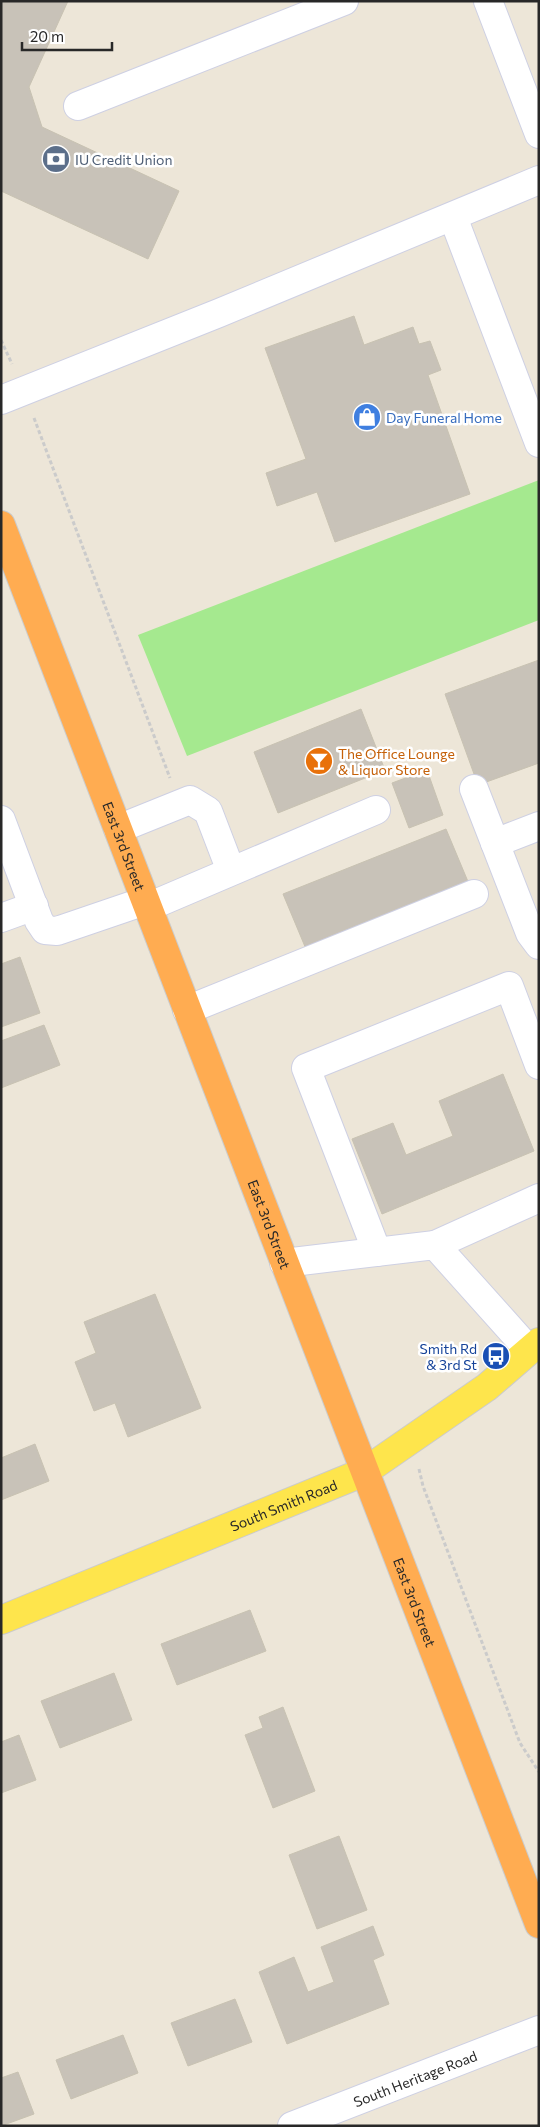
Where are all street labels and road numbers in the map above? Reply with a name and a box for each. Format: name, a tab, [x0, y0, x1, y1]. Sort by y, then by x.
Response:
street label: East 3rd Street	[100, 799, 149, 893]
street label: East 3rd Street	[245, 1177, 295, 1271]
street label: South Smith Road	[227, 1475, 339, 1534]
street label: East 3rd Street	[390, 1555, 440, 1649]
street label: South Heritage Road	[351, 2046, 479, 2110]

